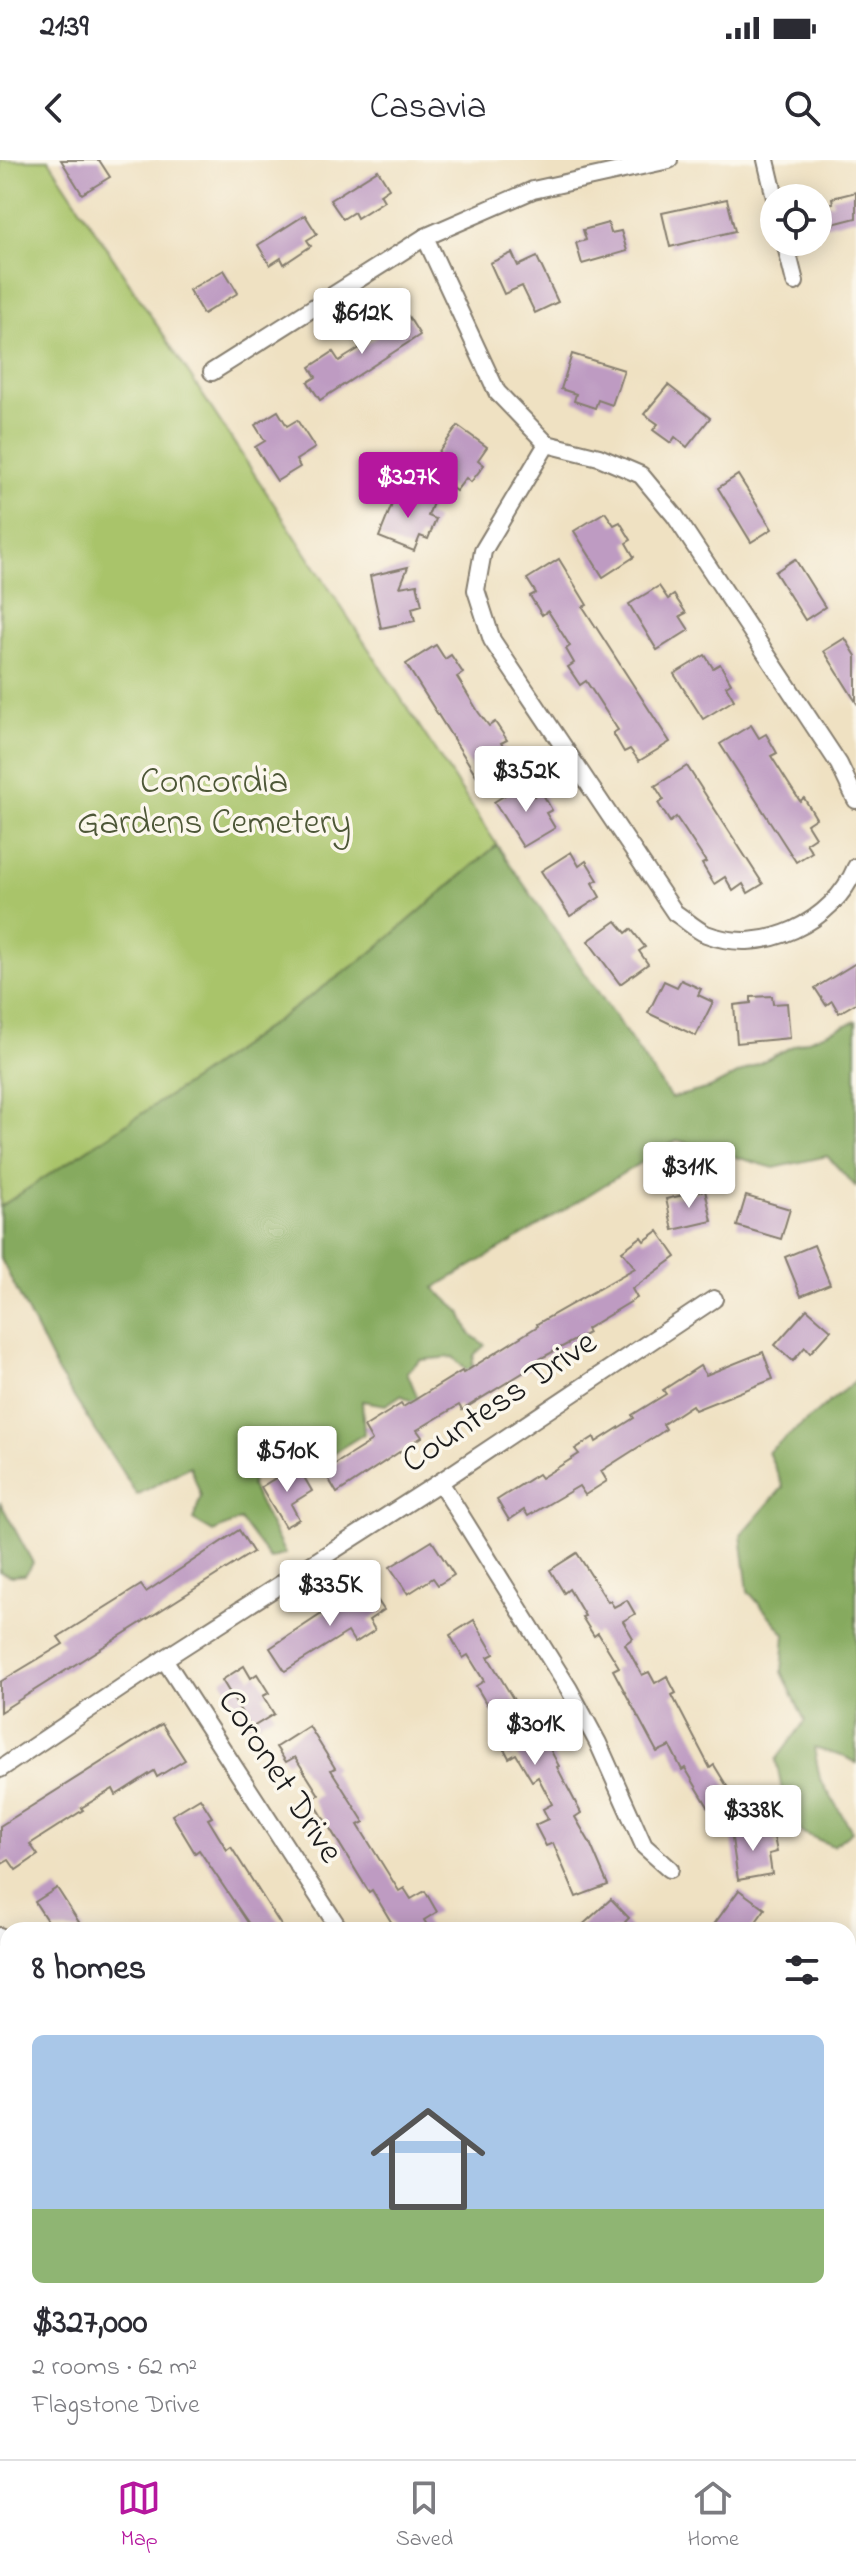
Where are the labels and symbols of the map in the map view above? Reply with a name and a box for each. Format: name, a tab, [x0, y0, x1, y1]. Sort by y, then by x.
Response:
pin: $612K	[306, 288, 418, 356]
pin: $327K	[352, 452, 464, 520]
pin: $352K	[470, 746, 582, 814]
park label: Concordia Gardens Cemetery	[77, 757, 351, 851]
pin: $311K	[633, 1142, 745, 1210]
street label: Countess Drive	[392, 1317, 609, 1488]
pin: $510K	[231, 1426, 343, 1494]
pin: $335K	[274, 1560, 386, 1628]
street label: Coronet Drive	[203, 1679, 356, 1875]
pin: $301K	[479, 1699, 591, 1767]
pin: $338K	[697, 1785, 809, 1853]

